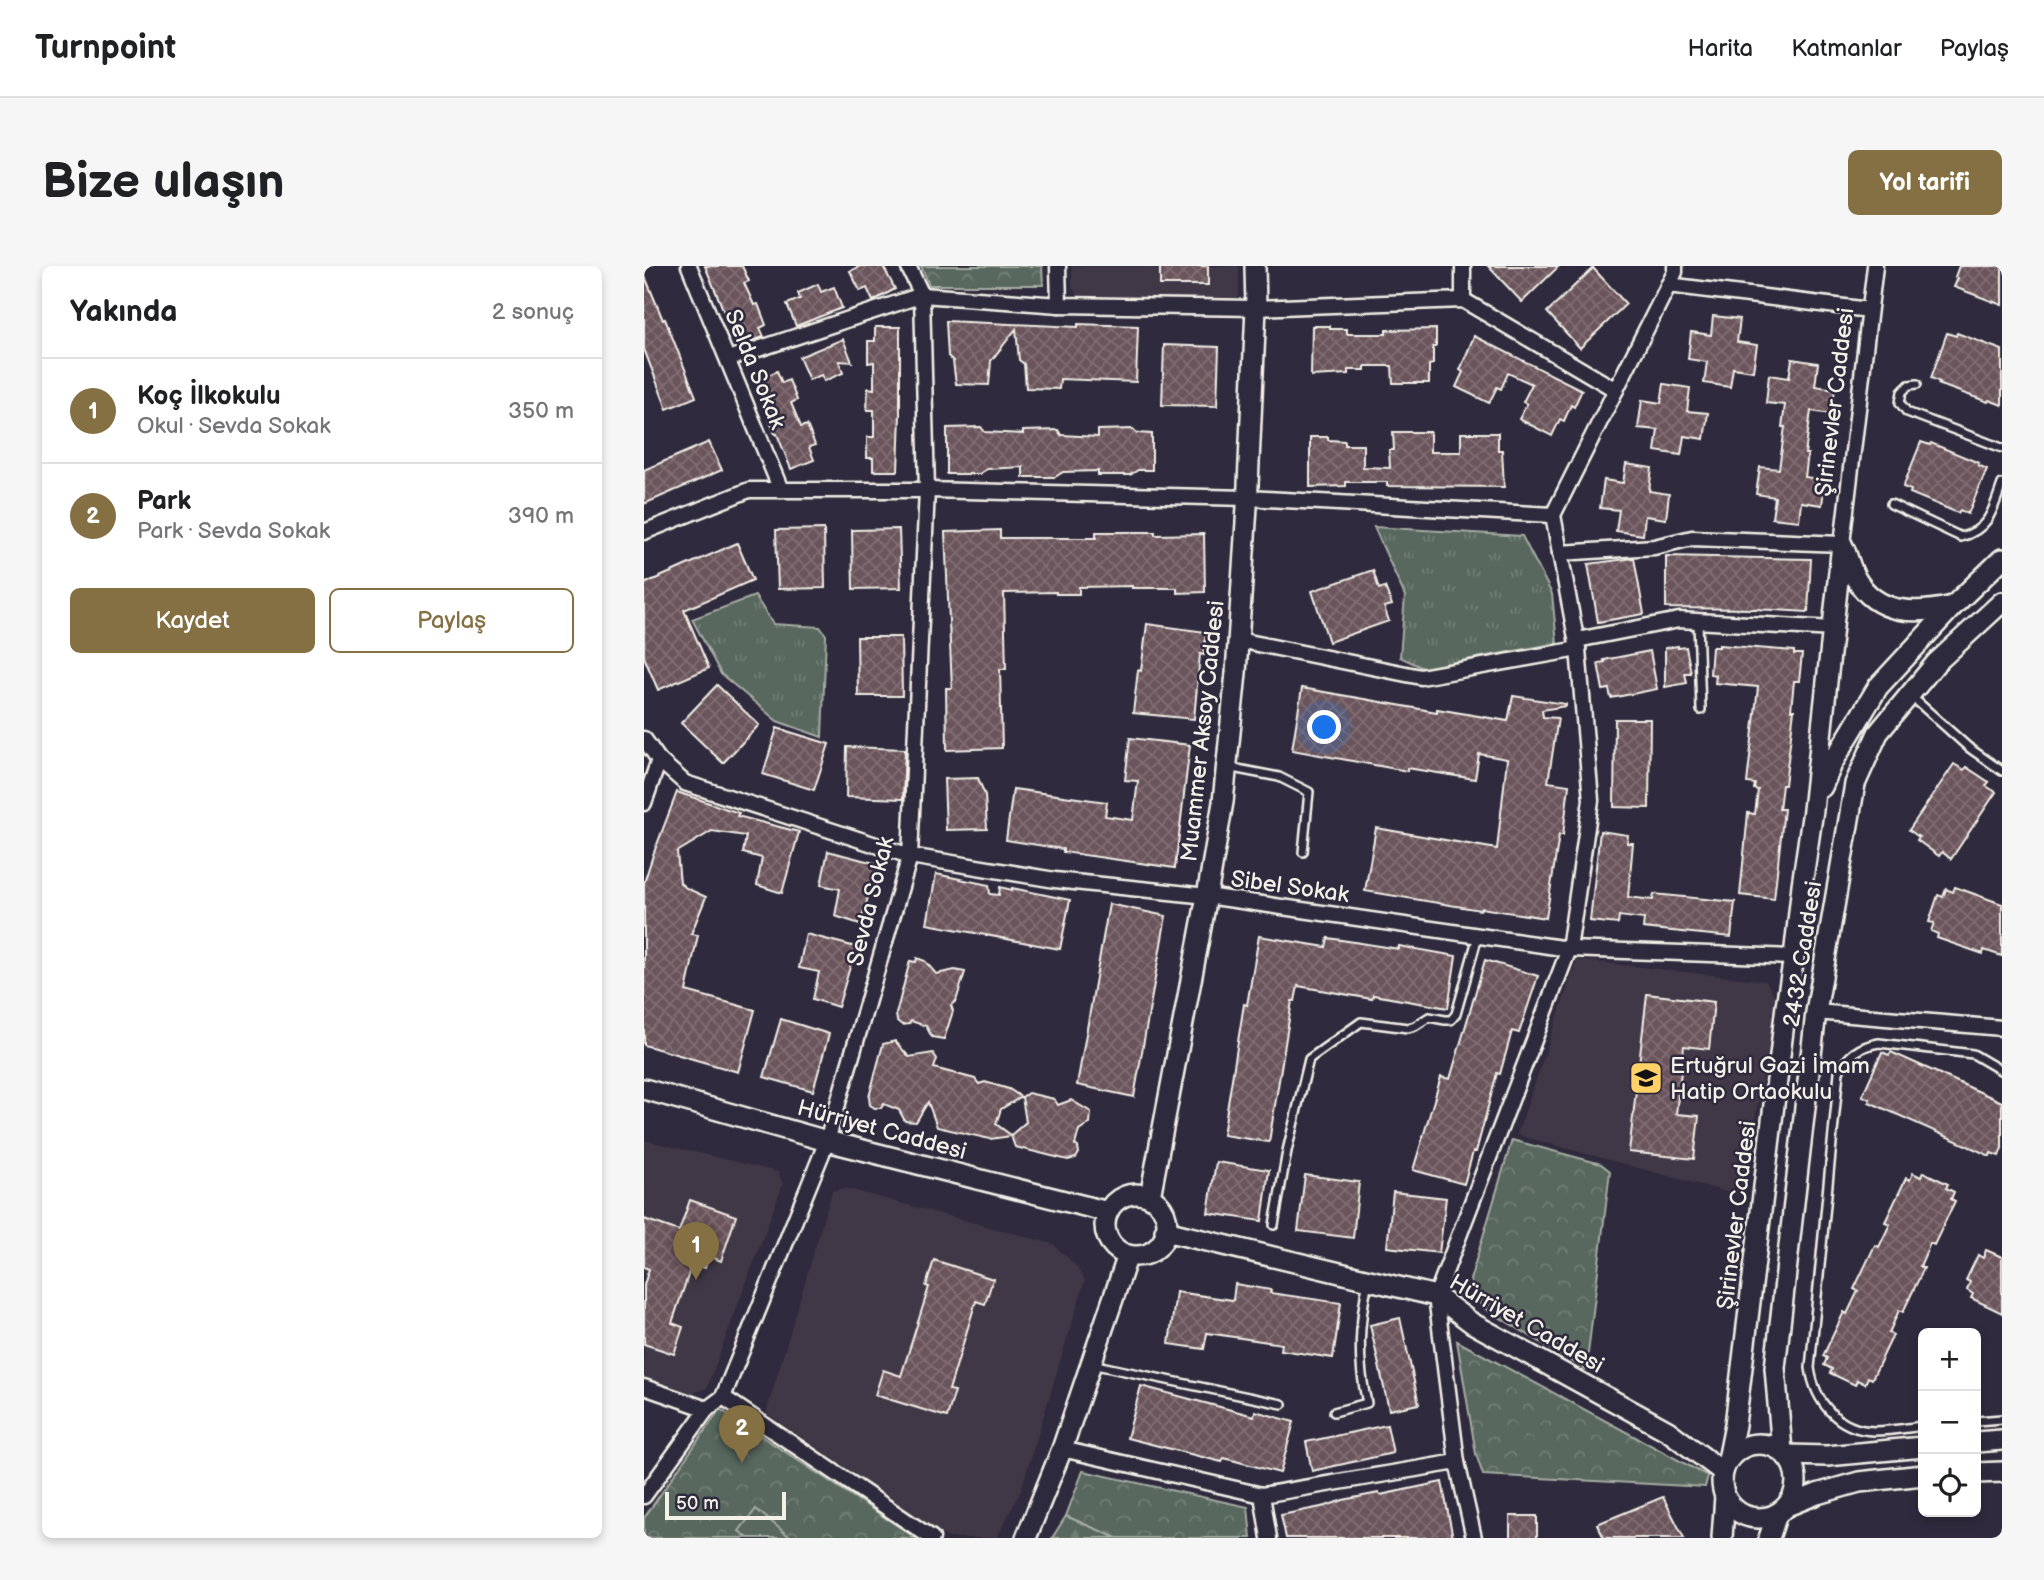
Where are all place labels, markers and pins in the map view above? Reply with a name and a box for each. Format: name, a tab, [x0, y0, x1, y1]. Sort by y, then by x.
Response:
place label: Ertuğrul Gazi İmam Hatip Ortaokulu	[1670, 1052, 1870, 1106]
school or university icon: Ertuğrul Gazi İmam Hatip Ortaokulu	[1627, 1059, 1665, 1097]
pin: 1	[673, 1222, 719, 1280]
pin: 2	[719, 1405, 765, 1463]

